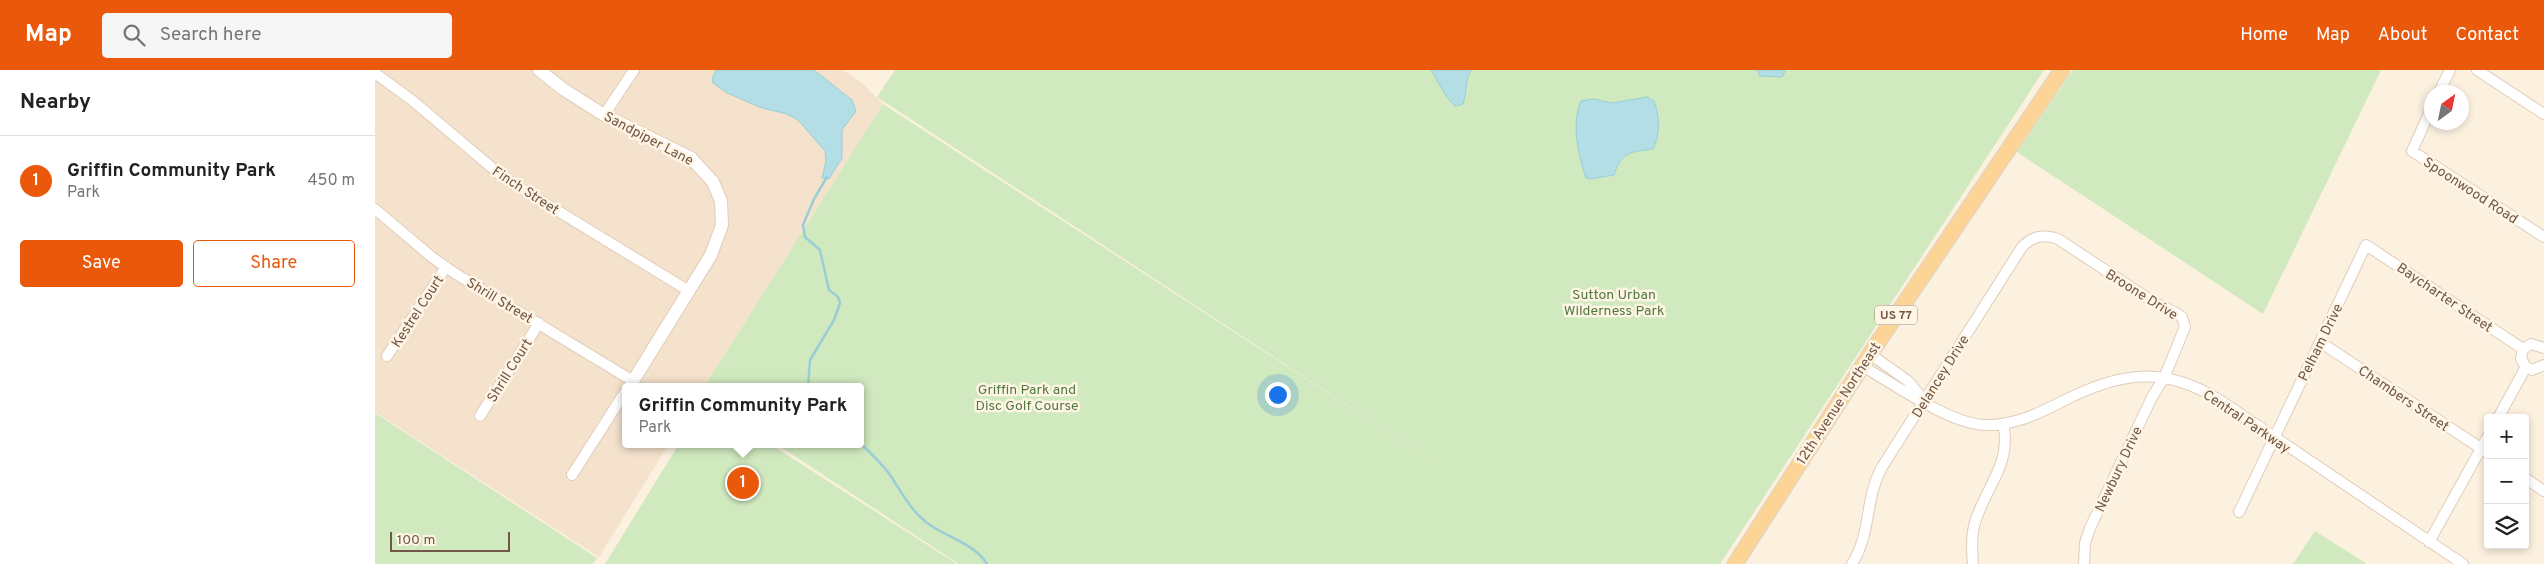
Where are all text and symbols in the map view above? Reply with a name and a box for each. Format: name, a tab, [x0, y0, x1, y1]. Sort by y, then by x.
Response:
search box	[102, 13, 452, 58]
text: Map	[25, 20, 72, 50]
icon: search	[120, 21, 148, 49]
text: Search here	[160, 23, 261, 47]
text: Home	[2240, 24, 2288, 47]
text: Map	[2316, 24, 2350, 47]
text: About	[2378, 24, 2427, 47]
text: Contact	[2455, 24, 2519, 47]
north arrow	[2424, 85, 2469, 130]
text: Nearby	[20, 89, 91, 116]
street label: Sandpiper Lane	[601, 109, 696, 170]
street label: Spoonwood Road	[2420, 154, 2521, 228]
text: Griffin Community Park	[67, 159, 276, 183]
street label: Finch Street	[489, 163, 562, 219]
text: 1	[33, 171, 39, 191]
text: 450 m	[308, 171, 355, 191]
text: Park	[67, 183, 100, 203]
button: Save	[20, 240, 183, 287]
button: Share	[193, 240, 355, 287]
street label: Baycharter Street	[2393, 260, 2495, 337]
street label: Broone Drive	[2102, 266, 2181, 324]
street label: Kestrel Court	[389, 272, 448, 351]
street label: Shrill Street	[463, 275, 536, 328]
park label: Sutton Urban Wilderness Park	[1564, 287, 1664, 320]
street label: Pelham Drive	[2295, 301, 2347, 384]
road number: US 77	[1875, 306, 1917, 324]
street label: Delancey Drive	[1909, 332, 1974, 421]
street label: Shrill Court	[484, 336, 537, 406]
street label: 12th Avenue Northeast	[1793, 339, 1885, 468]
street label: Chambers Street	[2355, 363, 2452, 436]
park label: Griffin Park and Disc Golf Course	[975, 382, 1079, 415]
your location	[1265, 382, 1291, 408]
popup	[622, 383, 864, 448]
street label: Central Parkway	[2199, 387, 2293, 458]
text: Griffin Community Park	[639, 394, 847, 418]
map controls	[2484, 414, 2529, 549]
button: +	[2484, 414, 2529, 459]
text: Park	[639, 418, 672, 438]
street label: Newbury Drive	[2092, 424, 2147, 515]
button: −	[2484, 459, 2529, 504]
pin: 1	[727, 464, 759, 502]
button: layers	[2484, 504, 2529, 549]
scale bar	[390, 529, 510, 552]
text: 100 m	[397, 532, 435, 549]

